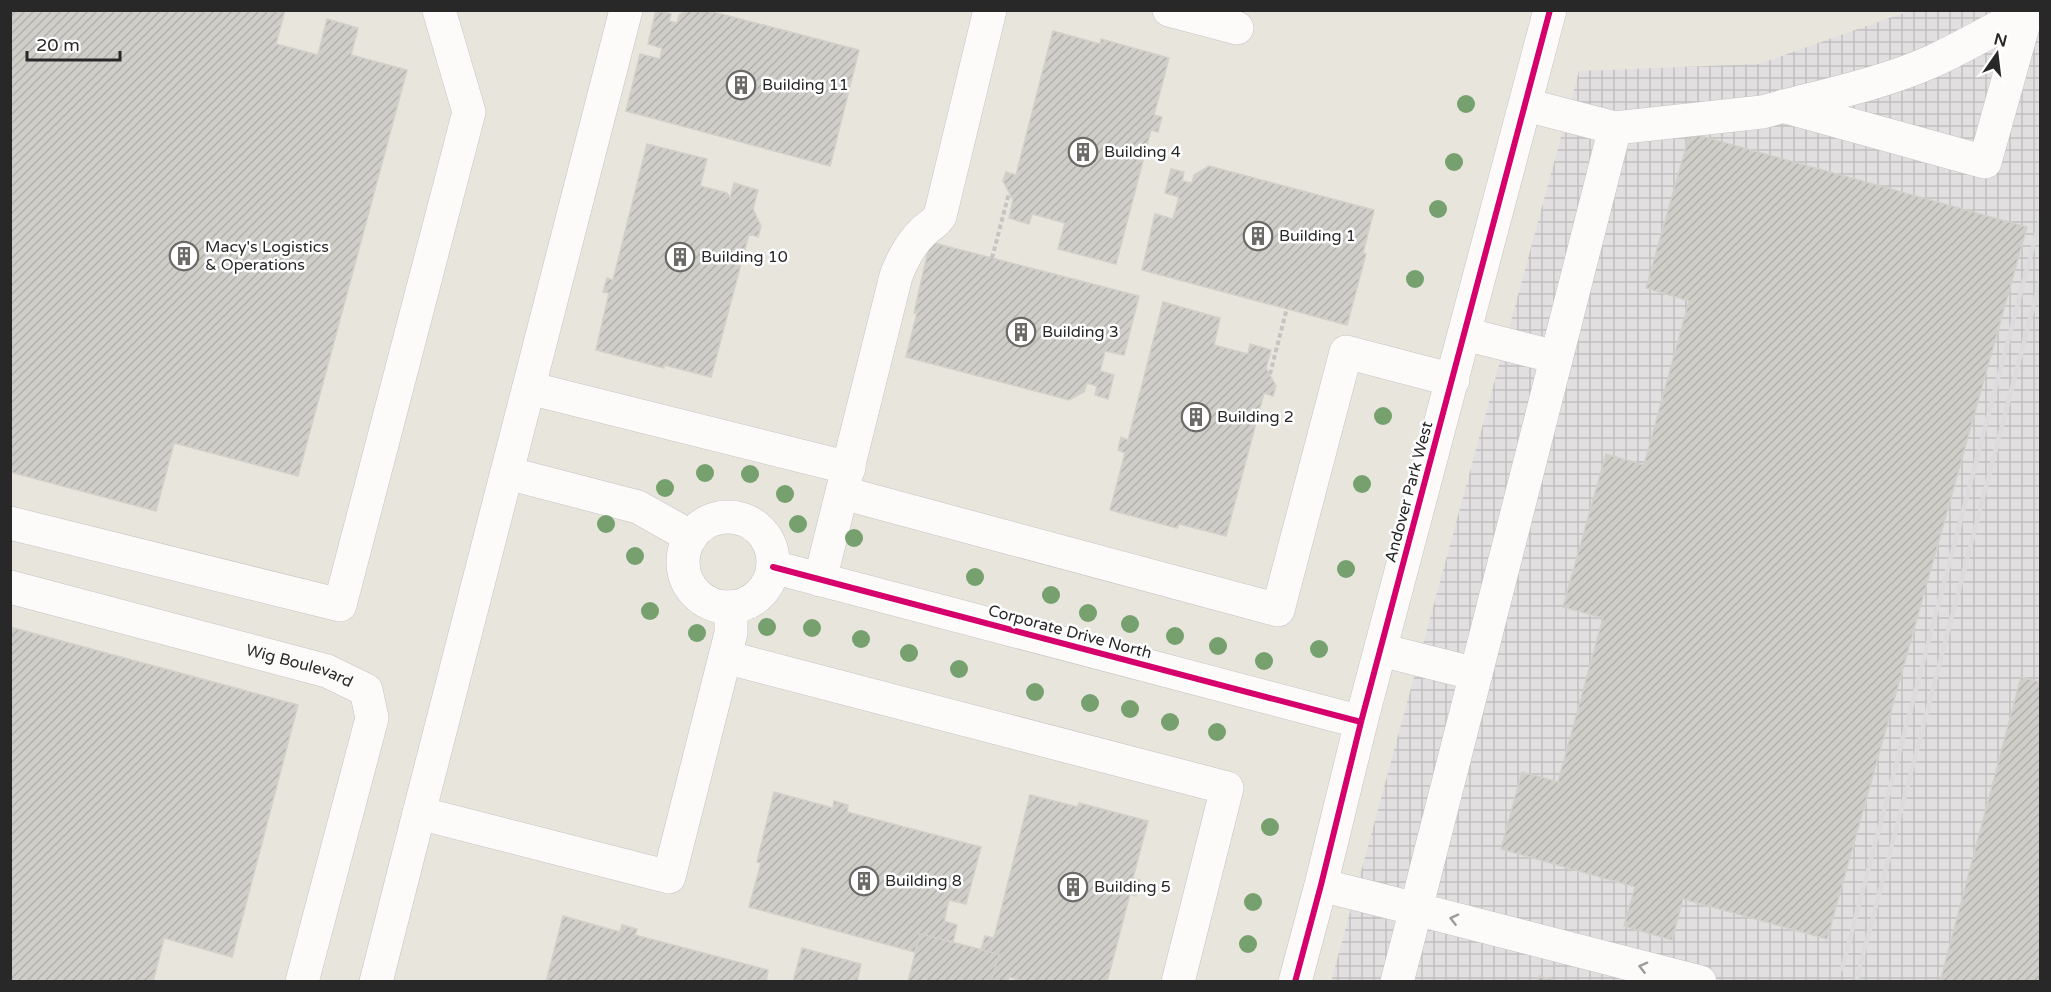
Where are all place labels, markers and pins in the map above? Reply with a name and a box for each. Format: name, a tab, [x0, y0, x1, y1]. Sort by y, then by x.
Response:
building icon: Building 11	[725, 69, 757, 101]
place label: Building 11	[762, 75, 849, 95]
building icon: Building 4	[1067, 136, 1099, 168]
place label: Building 4	[1104, 142, 1181, 162]
building icon: Building 1	[1242, 220, 1274, 252]
place label: Building 1	[1279, 226, 1356, 246]
place label: Macy's Logistics & Operations	[205, 237, 329, 275]
building icon: Macy's Logistics & Operations	[168, 240, 200, 272]
building icon: Building 10	[664, 241, 696, 273]
place label: Building 10	[701, 247, 788, 267]
building icon: Building 3	[1005, 316, 1037, 348]
place label: Building 3	[1042, 322, 1119, 342]
building icon: Building 2	[1180, 401, 1212, 433]
place label: Building 2	[1217, 407, 1294, 427]
building icon: Building 8	[848, 865, 880, 897]
place label: Building 8	[885, 871, 962, 891]
building icon: Building 5	[1057, 871, 1089, 903]
place label: Building 5	[1094, 877, 1171, 897]

